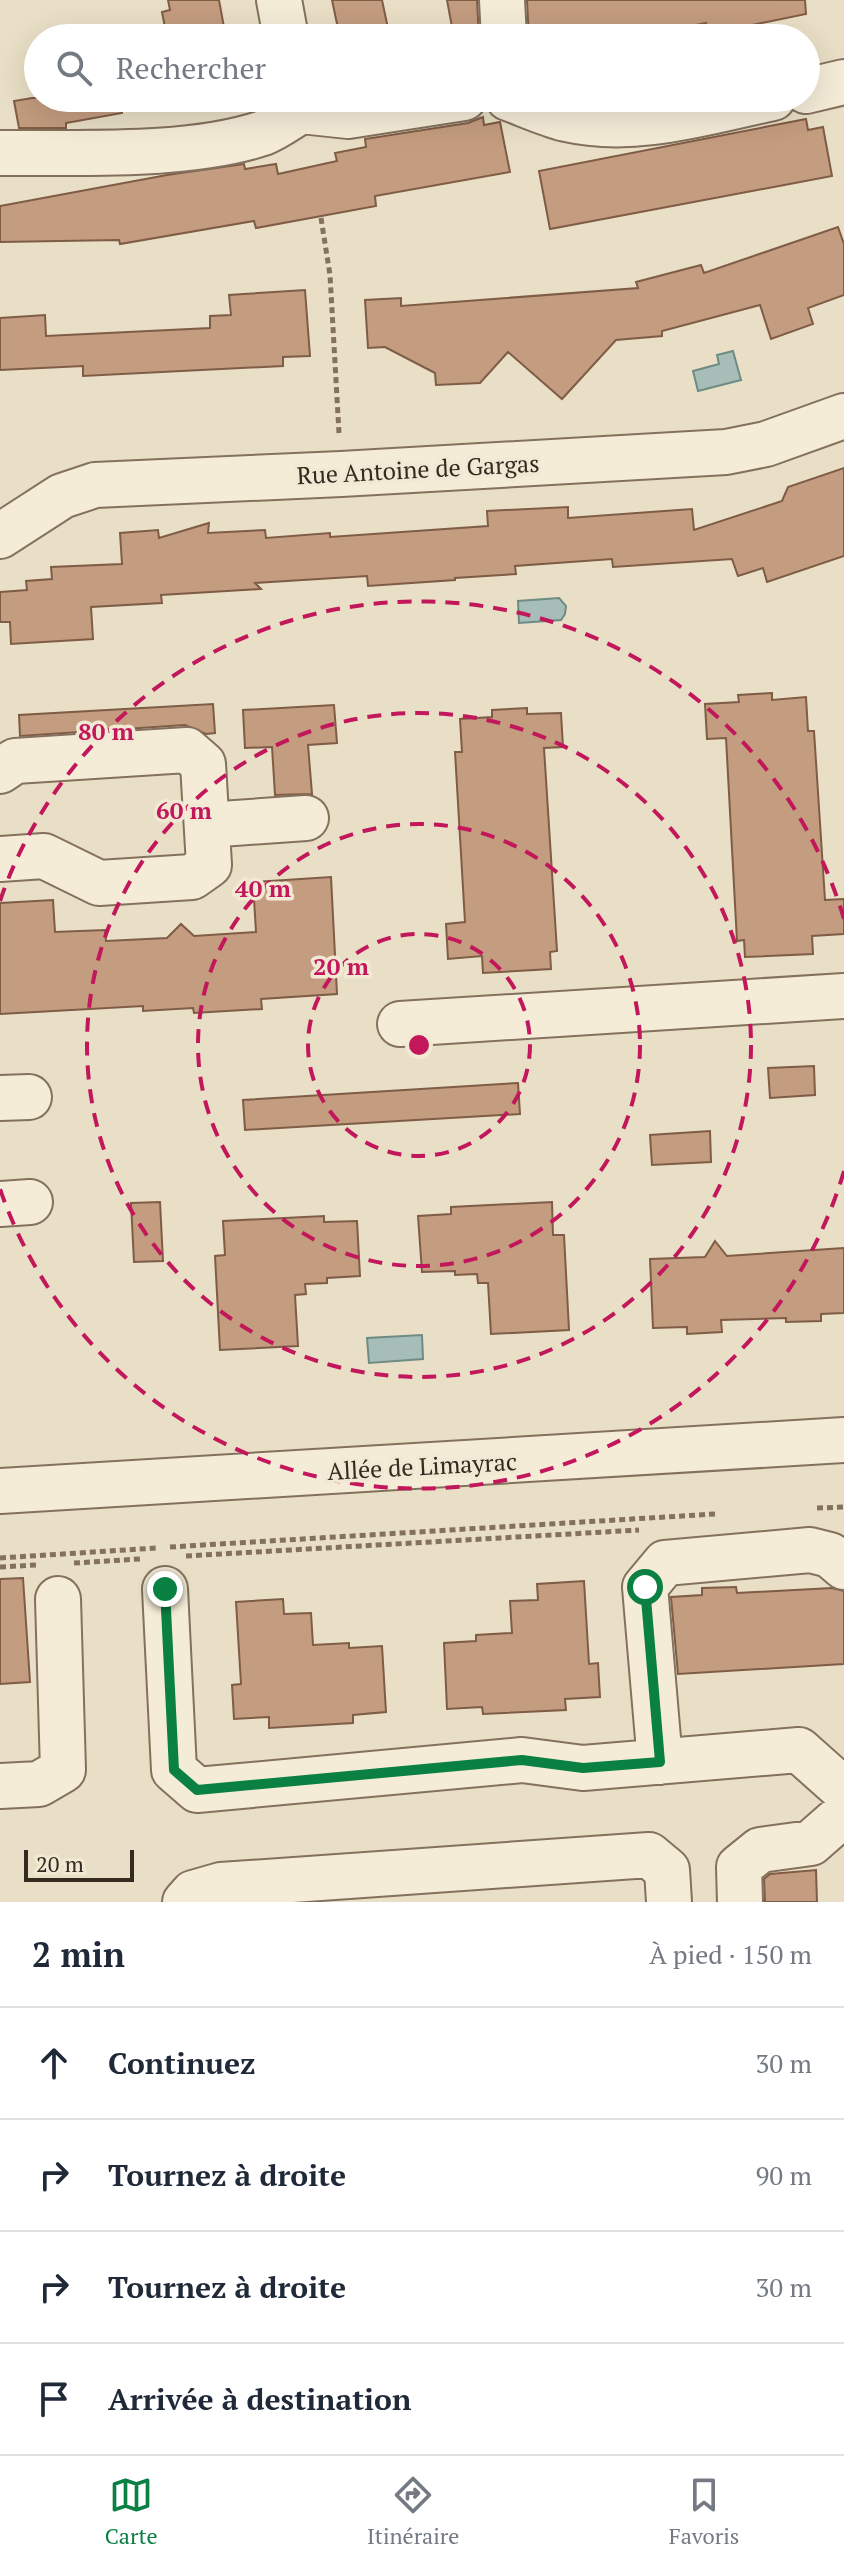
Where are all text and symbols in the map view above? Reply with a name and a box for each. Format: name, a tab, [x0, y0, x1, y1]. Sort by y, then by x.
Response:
search box	[24, 24, 820, 112]
icon: search	[52, 46, 96, 90]
text: Rechercher	[116, 48, 266, 88]
street label: Rue Antoine de Gargas	[296, 447, 540, 491]
text: 80 m	[78, 715, 134, 747]
text: 60 m	[156, 794, 212, 826]
text: 40 m	[235, 872, 291, 904]
text: 20 m	[313, 950, 369, 982]
centre of rings	[405, 1031, 433, 1059]
street label: Allée de Limayrac	[326, 1445, 518, 1487]
route start	[627, 1569, 663, 1605]
route end	[147, 1571, 183, 1607]
scale bar	[24, 1846, 134, 1882]
text: 20 m	[36, 1849, 84, 1878]
text: 2 min	[32, 1932, 125, 1977]
text: À pied · 150 m	[649, 1937, 812, 1971]
icon: ahead	[32, 2041, 76, 2085]
text: Continuez	[108, 2043, 255, 2083]
text: 30 m	[756, 2046, 812, 2080]
icon: right	[32, 2153, 76, 2197]
text: Tournez à droite	[108, 2155, 346, 2195]
text: 90 m	[756, 2158, 812, 2192]
icon: right	[32, 2265, 76, 2309]
text: Tournez à droite	[108, 2267, 346, 2307]
text: 30 m	[756, 2270, 812, 2304]
icon: arrive	[32, 2377, 76, 2421]
text: Arrivée à destination	[108, 2379, 411, 2419]
tab: Carte	[105, 2473, 158, 2550]
tab: Itinéraire	[367, 2473, 459, 2550]
tab: Favoris	[669, 2473, 739, 2550]

